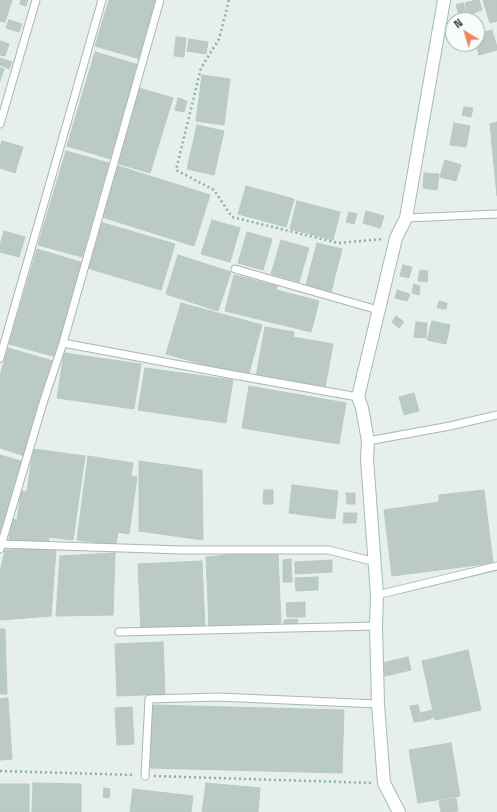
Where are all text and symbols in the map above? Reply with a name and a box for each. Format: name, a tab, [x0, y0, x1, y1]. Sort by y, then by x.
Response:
north arrow	[445, 12, 485, 52]
text: N	[451, 16, 465, 31]

